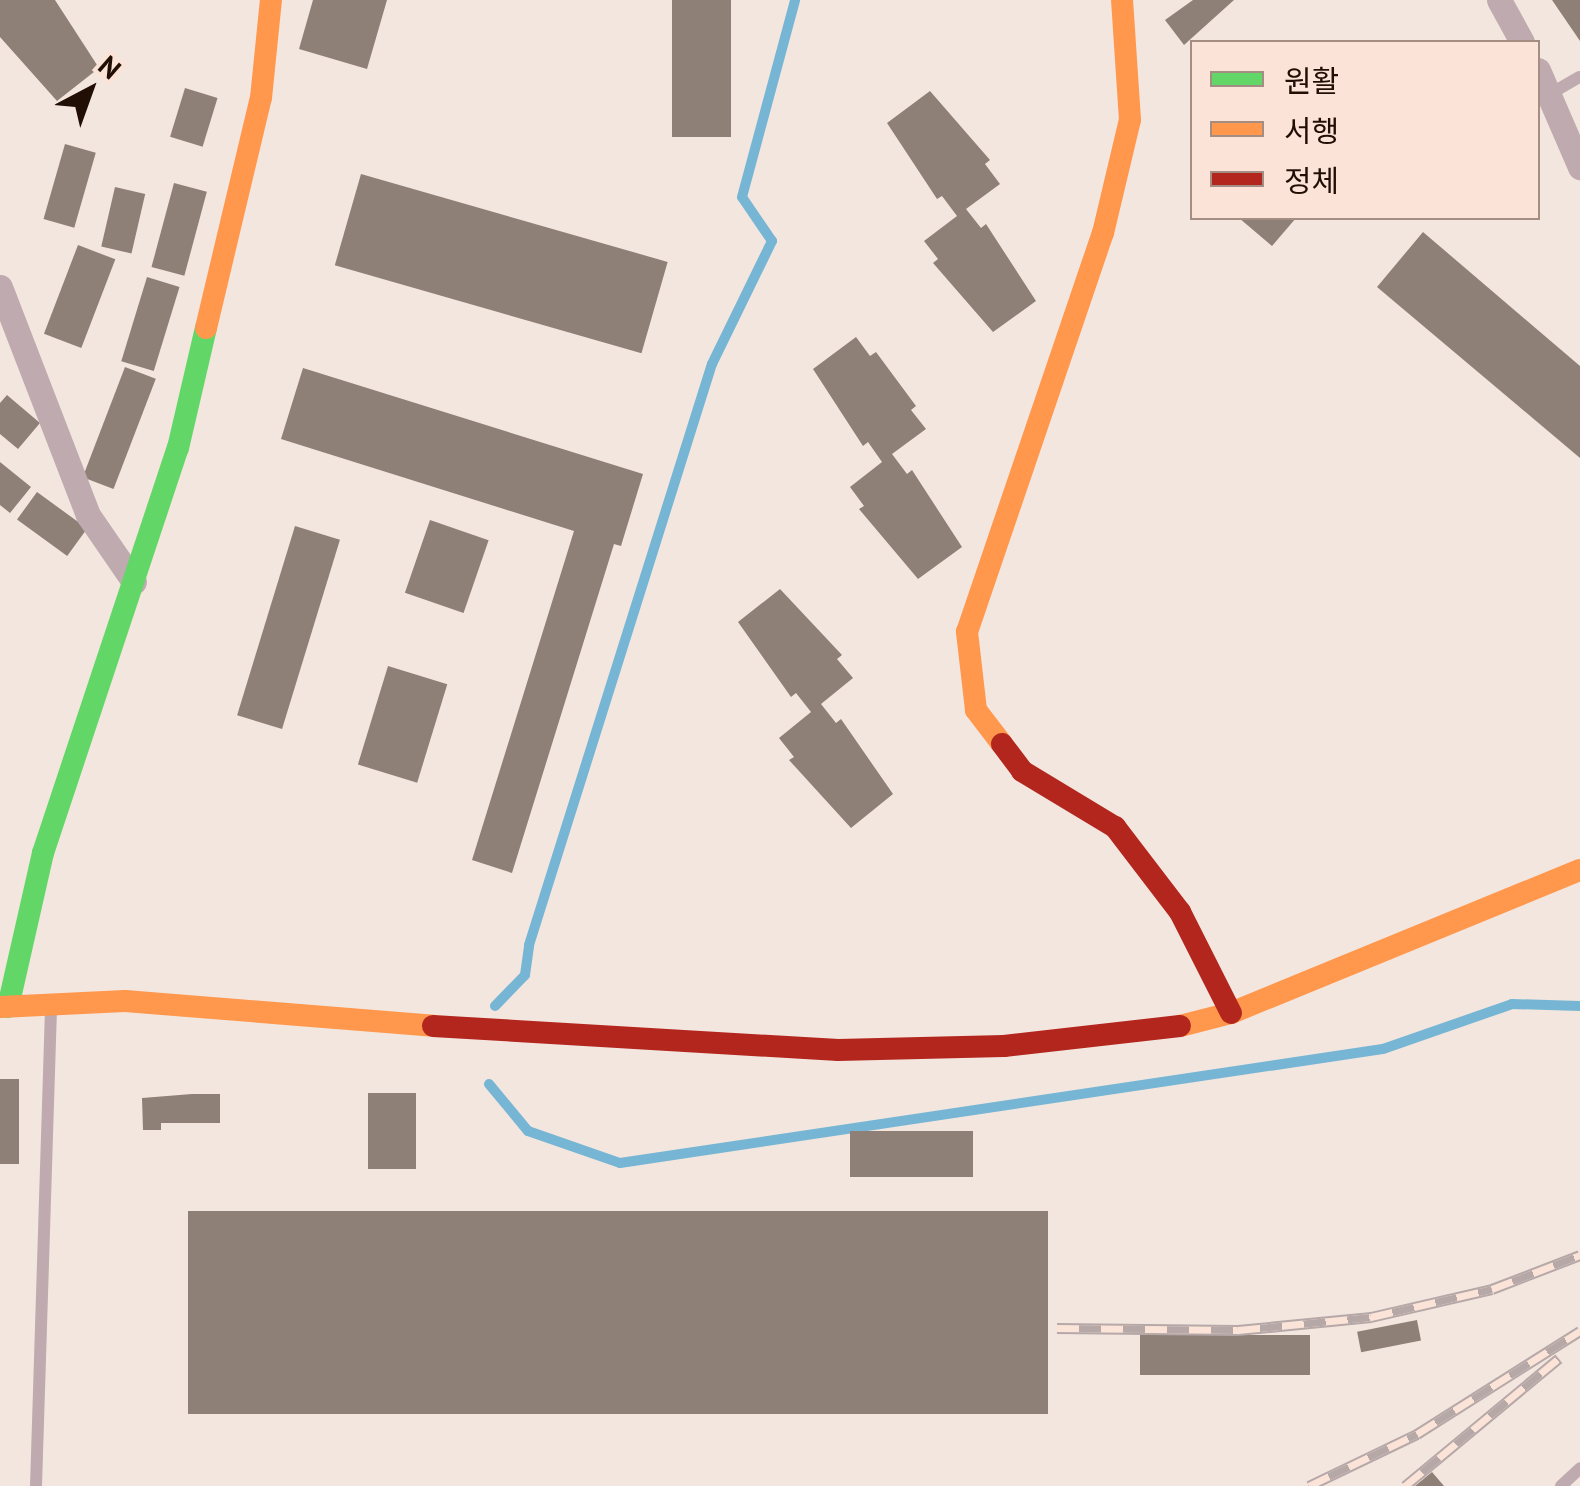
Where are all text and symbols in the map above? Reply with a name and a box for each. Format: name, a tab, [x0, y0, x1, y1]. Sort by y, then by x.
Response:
north arrow	[40, 40, 140, 140]
legend	[1190, 40, 1540, 220]
text: N	[91, 47, 129, 87]
text: 원활	[1284, 61, 1339, 100]
text: 서행	[1284, 111, 1339, 150]
text: 정체	[1284, 161, 1339, 200]

